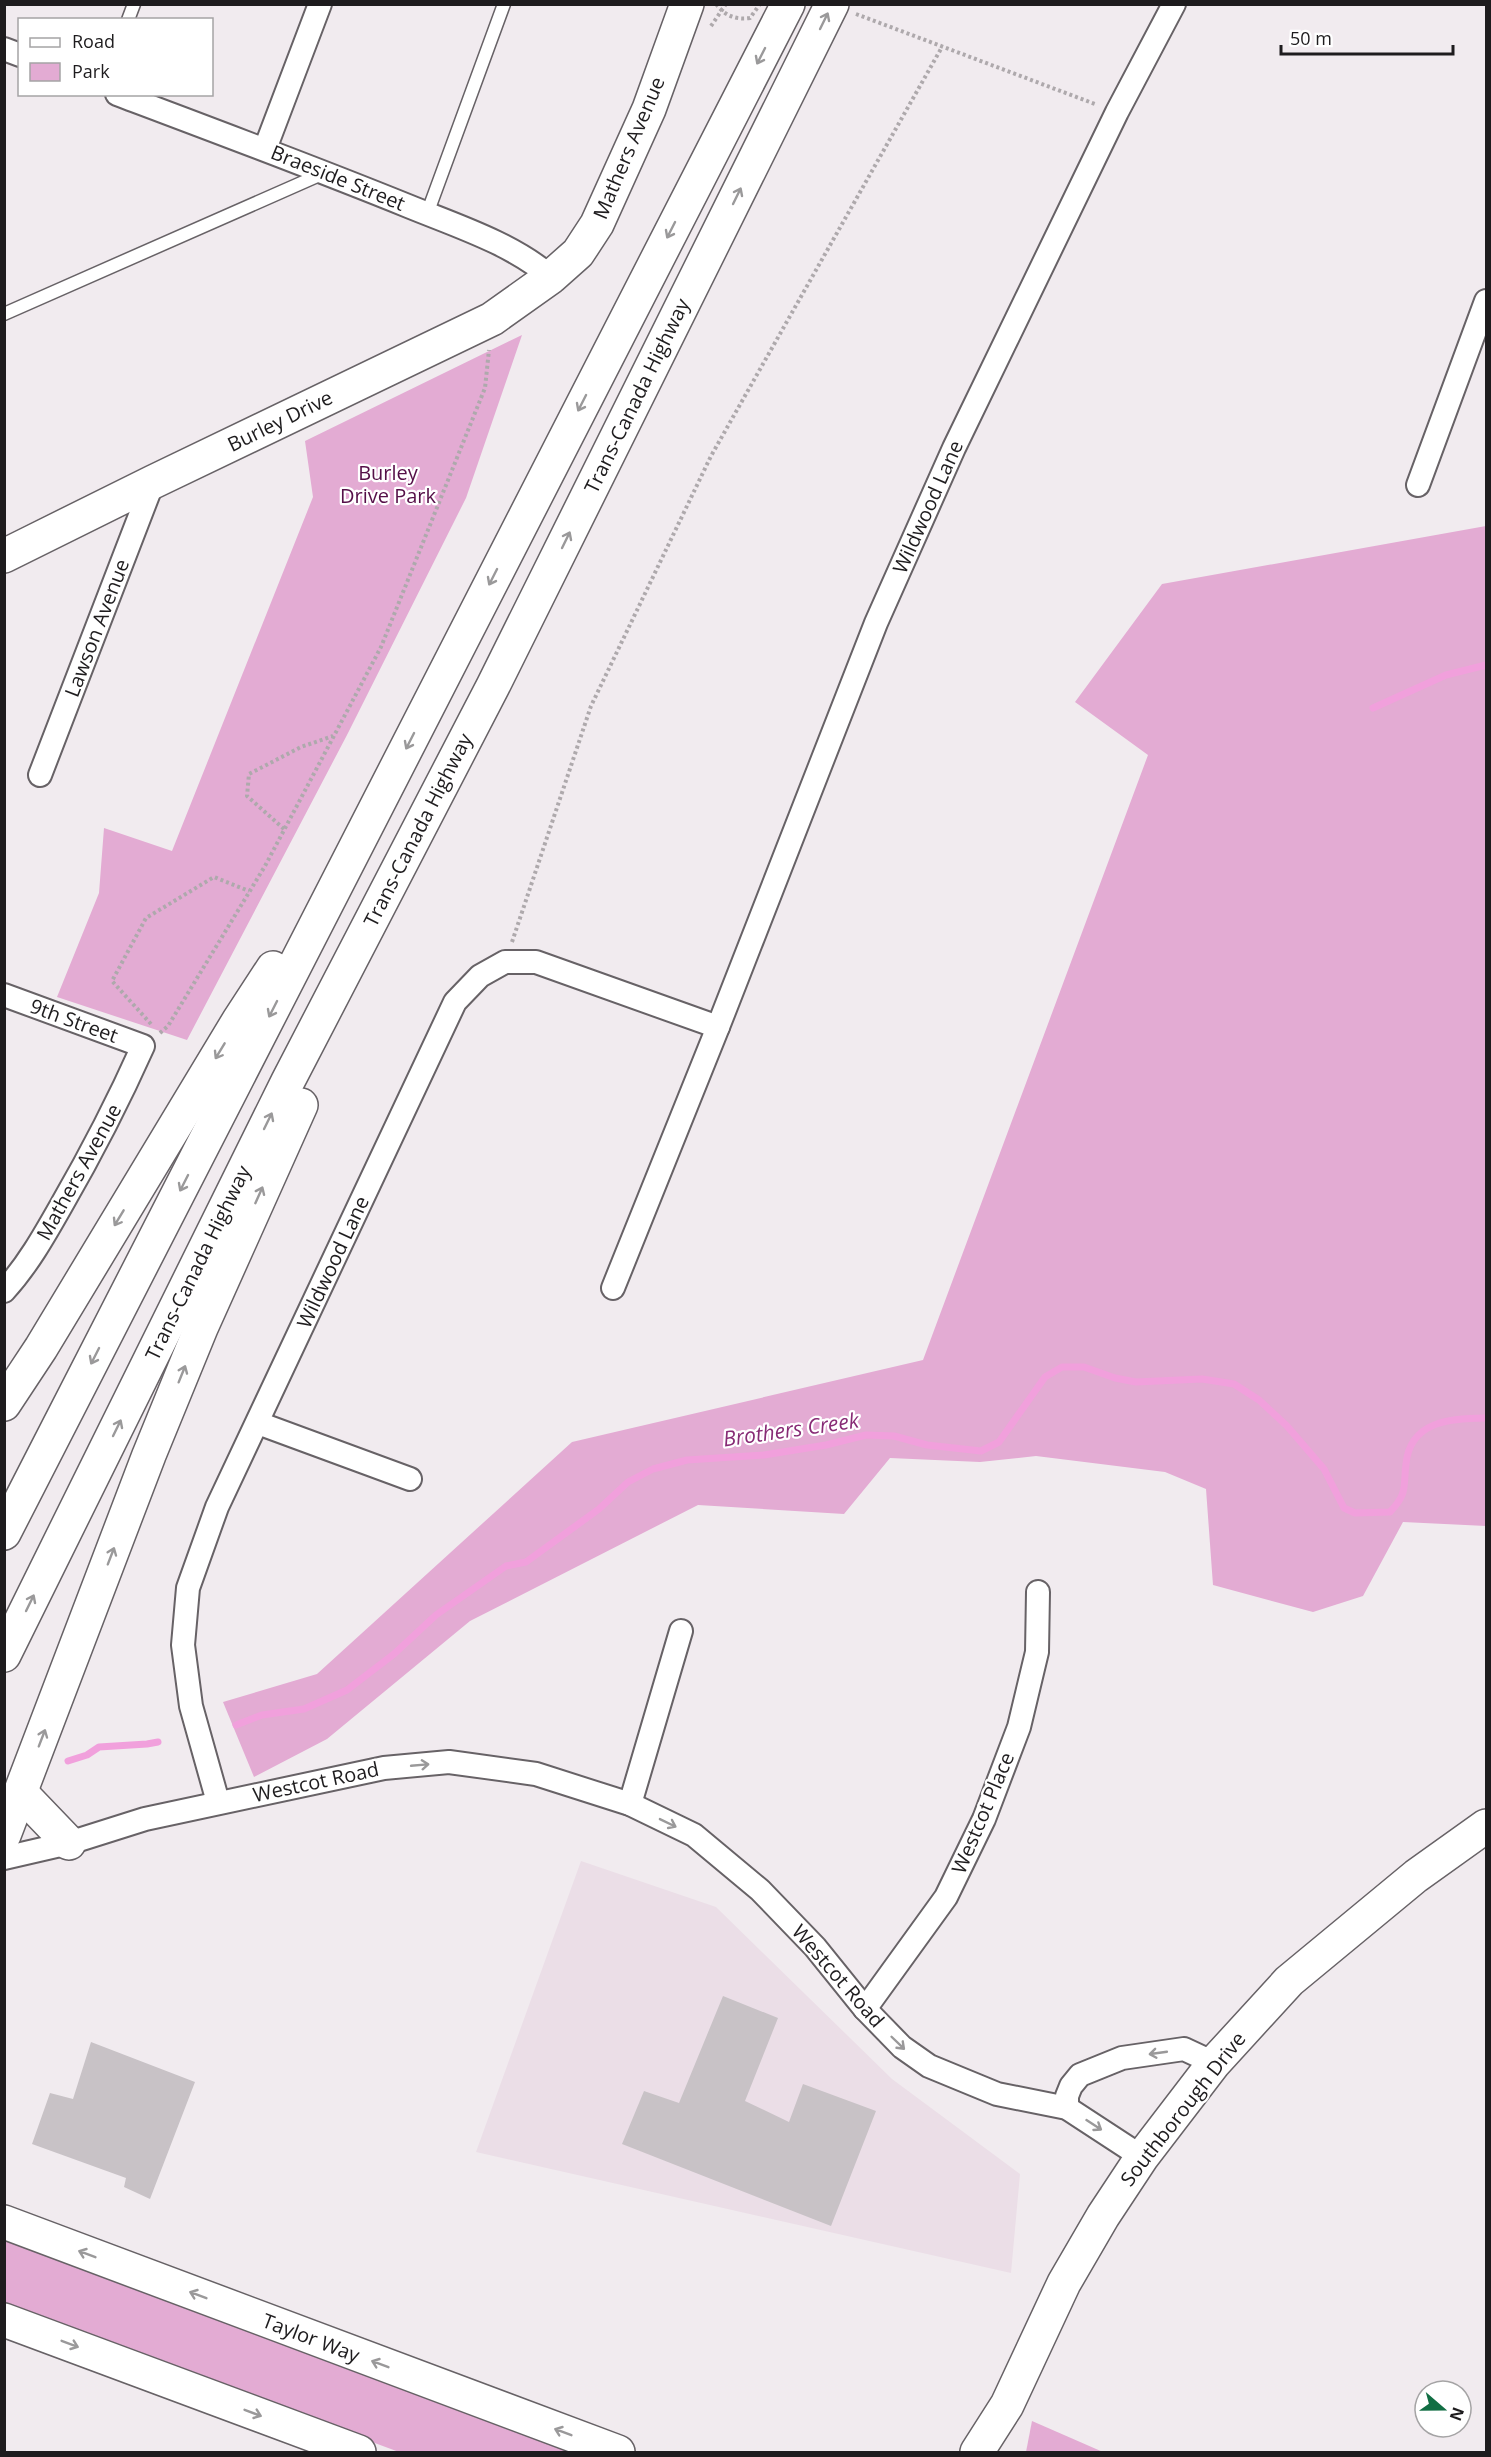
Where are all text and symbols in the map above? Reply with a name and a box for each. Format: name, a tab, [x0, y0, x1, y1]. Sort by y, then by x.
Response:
one-way arrow	[818, 13, 830, 31]
legend	[18, 18, 213, 96]
scale bar	[1281, 18, 1454, 56]
text: 50 m	[1290, 26, 1332, 50]
text: Road	[72, 29, 115, 53]
one-way arrow	[755, 47, 766, 65]
text: Park	[72, 59, 110, 83]
street label: Mathers Avenue	[586, 72, 671, 223]
street label: Braeside Street	[267, 138, 409, 217]
one-way arrow	[732, 187, 743, 205]
one-way arrow	[665, 220, 677, 238]
street label: Trans-Canada Highway	[578, 293, 696, 498]
street label: Burley Drive	[223, 383, 337, 458]
one-way arrow	[576, 394, 588, 411]
street label: Wildwood Lane	[886, 436, 969, 578]
park label: Burley Drive Park	[340, 459, 436, 509]
one-way arrow	[561, 531, 572, 549]
street label: Lawson Avenue	[58, 555, 135, 701]
one-way arrow	[487, 567, 499, 585]
street label: Trans-Canada Highway	[357, 728, 479, 931]
one-way arrow	[404, 731, 415, 749]
street label: 9th Street	[26, 992, 122, 1049]
one-way arrow	[266, 1000, 278, 1018]
one-way arrow	[214, 1042, 226, 1059]
street label: Mathers Avenue	[30, 1099, 127, 1245]
one-way arrow	[263, 1113, 275, 1131]
street label: Trans-Canada Highway	[139, 1160, 257, 1365]
one-way arrow	[178, 1174, 190, 1191]
one-way arrow	[254, 1187, 266, 1205]
street label: Wildwood Lane	[290, 1191, 375, 1332]
one-way arrow	[113, 1209, 125, 1226]
one-way arrow	[89, 1347, 100, 1365]
one-way arrow	[177, 1366, 188, 1384]
water label: Brothers Creek	[721, 1406, 861, 1452]
one-way arrow	[111, 1419, 123, 1437]
one-way arrow	[106, 1547, 117, 1566]
one-way arrow	[25, 1594, 37, 1612]
one-way arrow	[37, 1729, 48, 1748]
street label: Westcot Place	[945, 1748, 1020, 1878]
street label: Westcot Road	[250, 1755, 381, 1808]
one-way arrow	[409, 1759, 429, 1770]
one-way arrow	[658, 1817, 676, 1829]
street label: Westcot Road	[786, 1919, 891, 2033]
street label: Southborough Drive	[1114, 2026, 1251, 2191]
one-way arrow	[891, 2036, 906, 2050]
one-way arrow	[1149, 2047, 1169, 2058]
one-way arrow	[1085, 2120, 1102, 2132]
one-way arrow	[78, 2248, 96, 2259]
one-way arrow	[189, 2289, 207, 2300]
street label: Taylor Way	[259, 2307, 365, 2369]
one-way arrow	[61, 2340, 79, 2351]
one-way arrow	[371, 2357, 390, 2368]
north arrow	[1413, 2379, 1473, 2439]
text: N	[1445, 2404, 1470, 2424]
one-way arrow	[243, 2408, 262, 2419]
one-way arrow	[554, 2426, 573, 2437]

